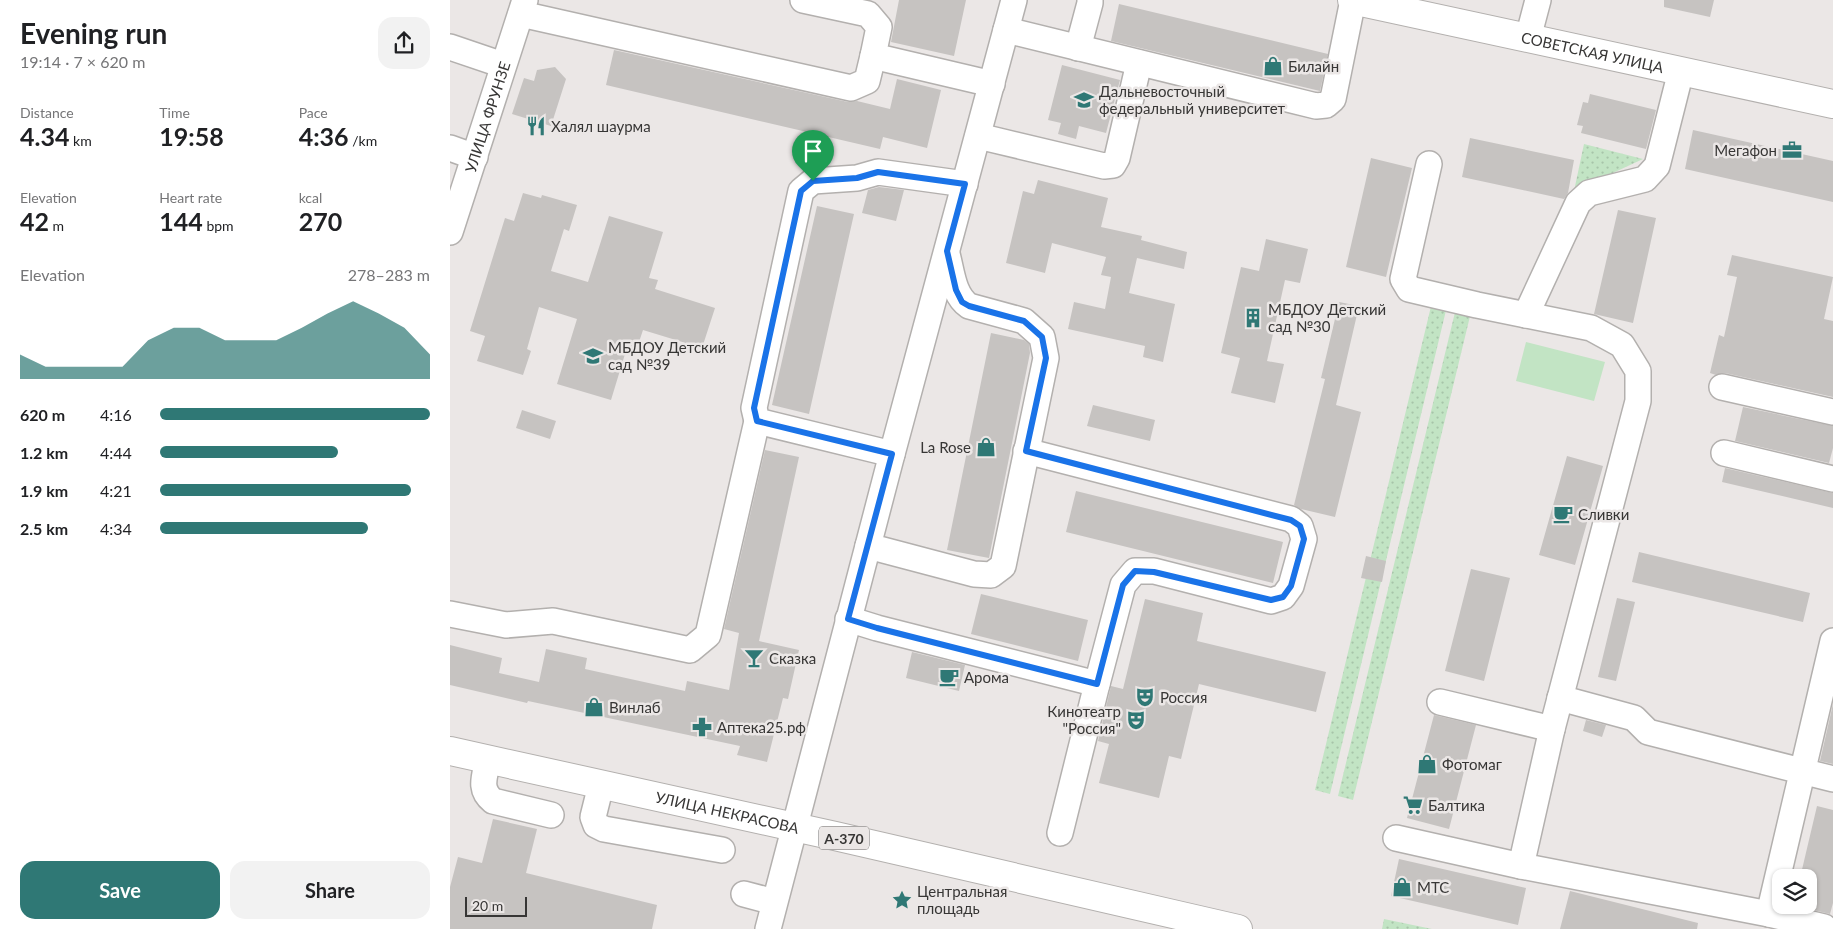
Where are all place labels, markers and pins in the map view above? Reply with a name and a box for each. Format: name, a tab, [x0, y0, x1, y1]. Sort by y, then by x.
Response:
shop icon: Билайн	[1262, 55, 1284, 77]
place label: Билайн	[1288, 57, 1339, 75]
place label: Дальневосточный федеральный университет	[1099, 82, 1286, 117]
school or university icon: Дальневосточный федеральный университет	[1073, 89, 1095, 111]
restaurant icon: Халял шаурма	[525, 115, 547, 137]
place label: Халял шаурма	[551, 117, 651, 135]
pin	[792, 130, 834, 181]
office icon: Мегафон	[1781, 139, 1803, 161]
place label: Мегафон	[1714, 141, 1777, 159]
place label: МБДОУ Детский сад №30	[1268, 300, 1386, 335]
building icon: МБДОУ Детский сад №30	[1242, 307, 1264, 329]
place label: МБДОУ Детский сад №39	[608, 338, 726, 373]
school or university icon: МБДОУ Детский сад №39	[582, 345, 604, 367]
shop icon: La Rose	[975, 436, 997, 458]
place label: La Rose	[920, 438, 971, 456]
cafe icon: Сливки	[1552, 503, 1574, 525]
place label: Сливки	[1578, 505, 1629, 523]
bar icon: Сказка	[743, 647, 765, 669]
place label: Сказка	[769, 649, 816, 667]
cafe icon: Арома	[938, 666, 960, 688]
place label: Арома	[964, 668, 1009, 686]
theatre icon: Россия	[1134, 686, 1156, 708]
place label: Россия	[1160, 688, 1207, 706]
shop icon: Винлаб	[583, 696, 605, 718]
place label: Винлаб	[609, 698, 661, 716]
place label: Кинотеатр "Россия"	[1047, 702, 1121, 737]
theatre icon: Кинотеатр "Россия"	[1125, 709, 1147, 731]
pharmacy icon: Аптека25.рф	[691, 716, 713, 738]
place label: Аптека25.рф	[717, 718, 806, 736]
shop icon: Фотомаг	[1416, 753, 1438, 775]
place label: Фотомаг	[1442, 755, 1502, 773]
supermarket icon: Балтика	[1402, 794, 1424, 816]
place label: Балтика	[1428, 796, 1485, 814]
shop icon: МТС	[1391, 876, 1413, 898]
place label: МТС	[1417, 878, 1449, 896]
place label: Центральная площадь	[917, 882, 1007, 917]
place icon: Центральная площадь	[891, 889, 913, 911]

